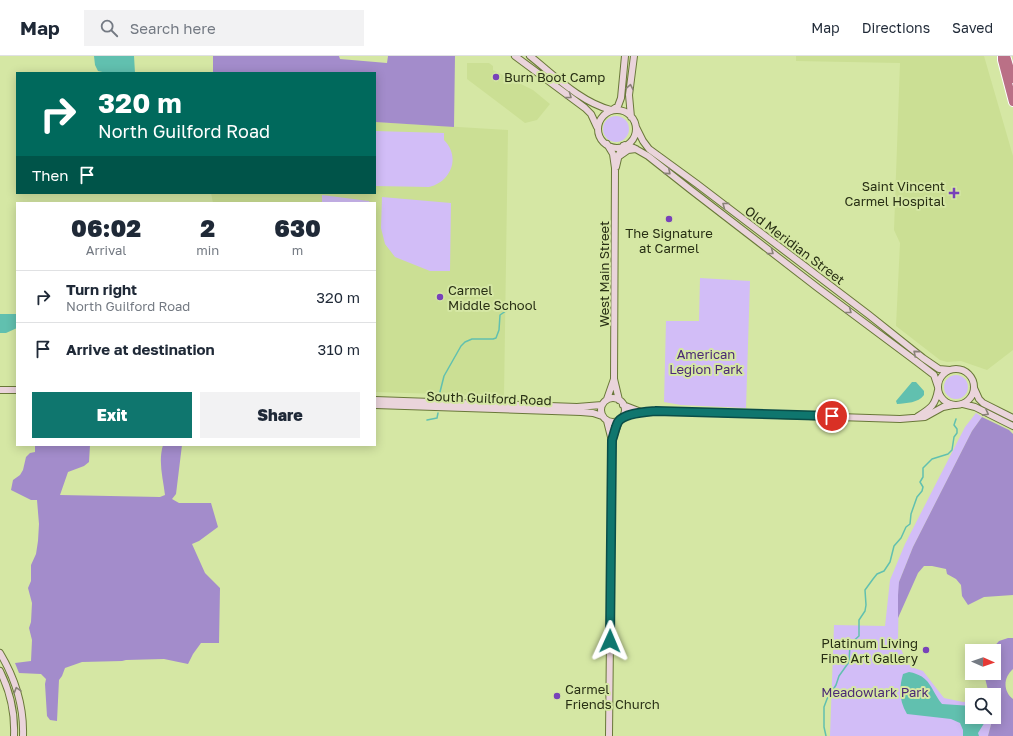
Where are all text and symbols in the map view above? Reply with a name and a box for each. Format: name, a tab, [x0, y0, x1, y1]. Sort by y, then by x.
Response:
search box	[84, 10, 364, 46]
text: Map	[20, 16, 60, 39]
icon: search	[98, 17, 120, 39]
text: Search here	[130, 19, 216, 37]
text: Map	[811, 19, 840, 36]
text: Directions	[862, 19, 930, 36]
text: Saved	[952, 19, 993, 36]
place label: Burn Boot Camp	[504, 69, 605, 85]
marker: Burn Boot Camp	[491, 72, 501, 82]
one-way arrow	[625, 83, 634, 90]
text: 320 m	[98, 86, 182, 119]
icon: right	[32, 88, 84, 140]
one-way arrow	[565, 91, 572, 98]
text: North Guilford Road	[98, 120, 270, 142]
icon: arrive	[76, 164, 98, 186]
text: Then	[32, 166, 68, 184]
one-way arrow	[664, 168, 671, 175]
place label: Saint Vincent Carmel Hospital	[845, 178, 945, 209]
marker: Saint Vincent Carmel Hospital	[948, 187, 960, 199]
street label: Old Meridian Street	[742, 202, 848, 288]
one-way arrow	[723, 203, 730, 210]
text: 06:02	[71, 213, 141, 242]
text: 2	[200, 213, 215, 242]
text: 630	[274, 213, 321, 242]
marker: The Signature at Carmel	[664, 214, 674, 224]
street label: West Main Street	[596, 221, 612, 327]
place label: The Signature at Carmel	[625, 225, 713, 256]
text: Arrival	[86, 242, 126, 258]
text: min	[196, 242, 219, 258]
text: m	[292, 242, 303, 258]
one-way arrow	[767, 247, 774, 254]
text: Turn right	[66, 280, 137, 298]
place label: Carmel Middle School	[448, 282, 537, 313]
icon: right	[32, 286, 54, 308]
text: 320 m	[316, 288, 360, 306]
marker: Carmel Middle School	[435, 292, 445, 302]
text: North Guilford Road	[66, 298, 190, 314]
one-way arrow	[844, 306, 851, 313]
icon: arrive	[32, 338, 54, 360]
text: Arrive at destination	[66, 340, 215, 358]
text: 310 m	[318, 340, 360, 358]
park label: American Legion Park	[669, 346, 743, 377]
one-way arrow	[914, 350, 921, 357]
street label: South Guilford Road	[426, 388, 552, 408]
button: Exit	[32, 392, 192, 438]
button: Share	[200, 392, 360, 438]
pin	[815, 399, 849, 433]
icon: arrive	[821, 405, 843, 427]
one-way arrow	[982, 408, 989, 415]
position arrow	[589, 620, 631, 662]
place label: Platinum Living Fine Art Gallery	[821, 635, 919, 666]
north arrow	[965, 644, 1001, 680]
map controls	[965, 644, 1001, 724]
marker: Platinum Living Fine Art Gallery	[921, 645, 931, 655]
place label: Carmel Friends Church	[565, 681, 660, 712]
park label: Meadowlark Park	[821, 684, 929, 700]
one-way arrow	[13, 687, 22, 694]
button: search	[965, 688, 1001, 724]
marker: Carmel Friends Church	[552, 691, 562, 701]

